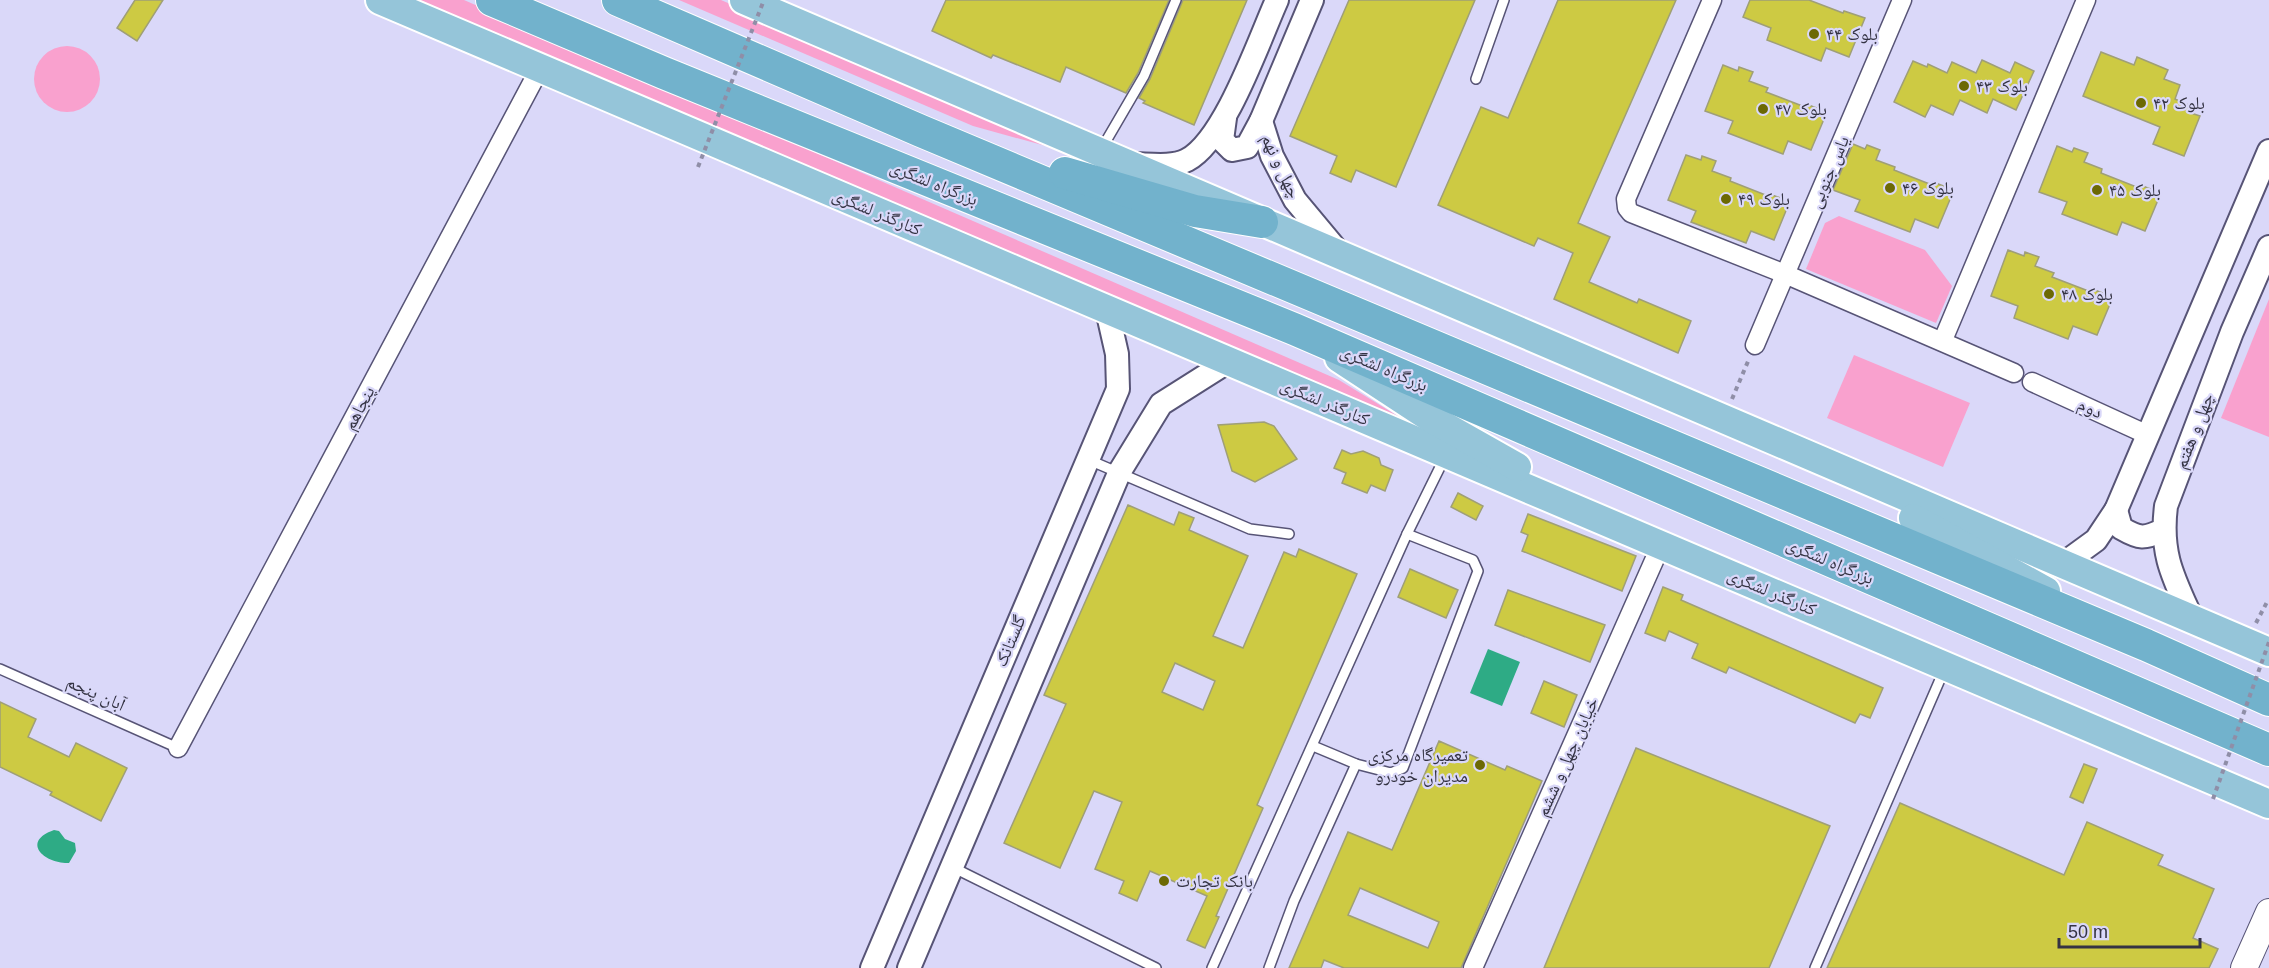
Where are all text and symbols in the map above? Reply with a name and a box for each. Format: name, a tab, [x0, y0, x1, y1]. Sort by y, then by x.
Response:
place label: بلوک ۴۴	[1826, 24, 1878, 45]
marker: بلوک ۴۴	[1807, 27, 1821, 41]
place label: بلوک ۴۳	[1976, 76, 2028, 97]
marker: بلوک ۴۳	[1957, 79, 1971, 93]
place label: بلوک ۴۲	[2153, 93, 2205, 114]
marker: بلوک ۴۲	[2134, 96, 2148, 110]
place label: بلوک ۴۷	[1775, 99, 1827, 120]
marker: بلوک ۴۷	[1756, 102, 1770, 116]
street label: چهل و نهم	[1256, 131, 1305, 202]
street label: یاس جنوبی	[1805, 133, 1854, 211]
street label: بزرگراه لشگری	[887, 156, 981, 211]
place label: بلوک ۴۶	[1902, 178, 1954, 199]
place label: بلوک ۴۵	[2109, 180, 2161, 201]
marker: بلوک ۴۶	[1883, 181, 1897, 195]
marker: بلوک ۴۵	[2090, 183, 2104, 197]
street label: کنارگذر لشگری	[829, 184, 925, 241]
place label: بلوک ۴۹	[1738, 189, 1790, 210]
marker: بلوک ۴۹	[1719, 192, 1733, 206]
place label: بلوک ۴۸	[2061, 284, 2113, 305]
marker: بلوک ۴۸	[2042, 287, 2056, 301]
street label: بزرگراه لشگری	[1337, 341, 1431, 396]
street label: کنارگذر لشگری	[1277, 374, 1373, 431]
street label: پنجاهم	[339, 383, 381, 434]
street label: چهل و هفتم	[2170, 390, 2219, 472]
street label: دوم	[2074, 394, 2105, 424]
street label: بزرگراه لشگری	[1783, 534, 1877, 589]
street label: کنارگذر لشگری	[1724, 564, 1820, 621]
street label: گلستانک	[990, 612, 1030, 670]
street label: آبان پنجم	[63, 671, 129, 717]
street label: خیابان چهل و ششم	[1532, 694, 1604, 820]
place label: تعمیرگاه مرکزی مدیران خودرو	[1367, 745, 1468, 787]
marker: تعمیرگاه مرکزی مدیران خودرو	[1473, 758, 1487, 772]
place label: بانک تجارت	[1176, 871, 1253, 892]
marker: بانک تجارت	[1157, 874, 1171, 888]
scale bar	[2059, 911, 2200, 949]
text: 50 m	[2068, 922, 2108, 942]

